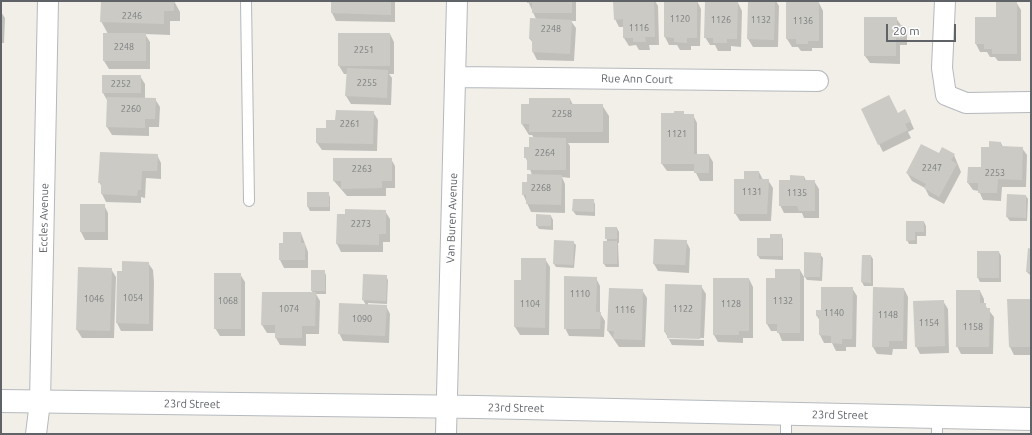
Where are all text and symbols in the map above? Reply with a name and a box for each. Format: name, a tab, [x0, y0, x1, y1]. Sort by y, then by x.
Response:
house number: 2246	[122, 11, 142, 21]
house number: 1120	[670, 14, 690, 24]
house number: 1126	[711, 15, 731, 25]
house number: 1132	[751, 15, 771, 25]
house number: 1136	[793, 16, 813, 26]
scale bar	[888, 16, 958, 42]
house number: 1116	[629, 23, 649, 33]
house number: 2248	[541, 24, 561, 34]
text: 20 m	[893, 24, 920, 37]
house number: 2248	[114, 42, 134, 52]
house number: 2251	[354, 45, 374, 55]
street label: Rue Ann Court	[601, 72, 673, 86]
house number: 2255	[357, 78, 377, 88]
house number: 2252	[111, 79, 131, 89]
house number: 2260	[121, 104, 141, 114]
house number: 2258	[552, 109, 572, 119]
house number: 2261	[340, 119, 360, 129]
house number: 1121	[667, 129, 687, 139]
house number: 2264	[535, 148, 555, 158]
house number: 2247	[922, 163, 942, 173]
house number: 2263	[352, 164, 372, 174]
house number: 2253	[985, 168, 1005, 178]
street label: Van Buren Avenue	[444, 172, 460, 264]
street label: Eccles Avenue	[37, 183, 51, 253]
house number: 2268	[531, 183, 551, 193]
house number: 1131	[742, 187, 762, 197]
house number: 1135	[787, 188, 807, 198]
house number: 2273	[351, 219, 371, 229]
house number: 1110	[570, 289, 590, 299]
house number: 1054	[123, 293, 143, 303]
house number: 1046	[84, 294, 104, 304]
house number: 1068	[218, 296, 238, 306]
house number: 1132	[773, 296, 793, 306]
house number: 1104	[520, 299, 540, 309]
house number: 1128	[721, 299, 741, 309]
house number: 1074	[279, 304, 299, 314]
house number: 1122	[673, 304, 693, 314]
house number: 1116	[615, 305, 635, 315]
house number: 1140	[824, 308, 844, 318]
house number: 1148	[878, 310, 898, 320]
house number: 1090	[352, 314, 372, 324]
house number: 1154	[919, 318, 939, 328]
house number: 1158	[963, 322, 983, 332]
street label: 23rd Street	[164, 397, 220, 411]
street label: 23rd Street	[488, 401, 544, 415]
street label: 23rd Street	[812, 408, 868, 422]

